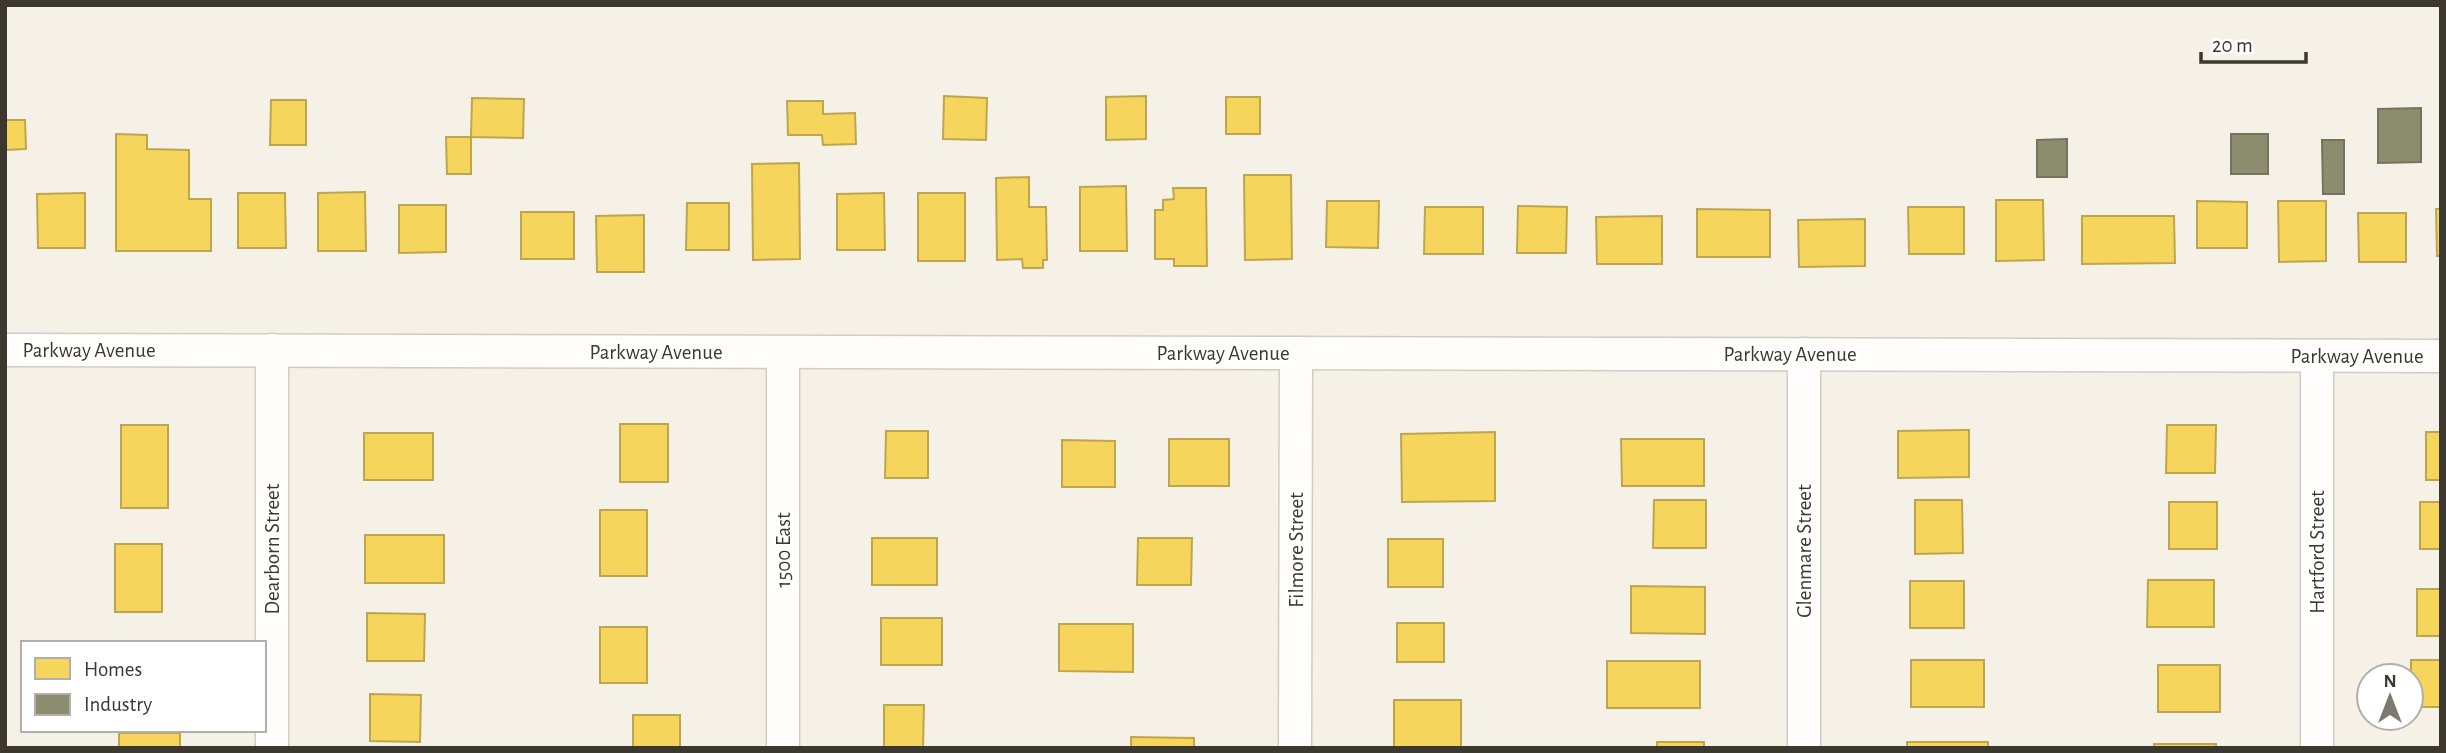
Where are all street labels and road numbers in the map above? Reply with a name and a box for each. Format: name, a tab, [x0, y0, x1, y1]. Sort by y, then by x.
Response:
street label: Parkway Avenue	[22, 340, 156, 361]
street label: Parkway Avenue	[589, 342, 723, 363]
street label: Parkway Avenue	[1156, 343, 1290, 364]
street label: Parkway Avenue	[1723, 344, 1857, 365]
street label: Parkway Avenue	[2290, 346, 2424, 367]
street label: Dearborn Street	[262, 483, 283, 614]
street label: Glenmare Street	[1794, 484, 1815, 618]
street label: Hartford Street	[2307, 490, 2328, 614]
street label: Filmore Street	[1286, 492, 1307, 608]
street label: 1500 East	[773, 512, 794, 588]

